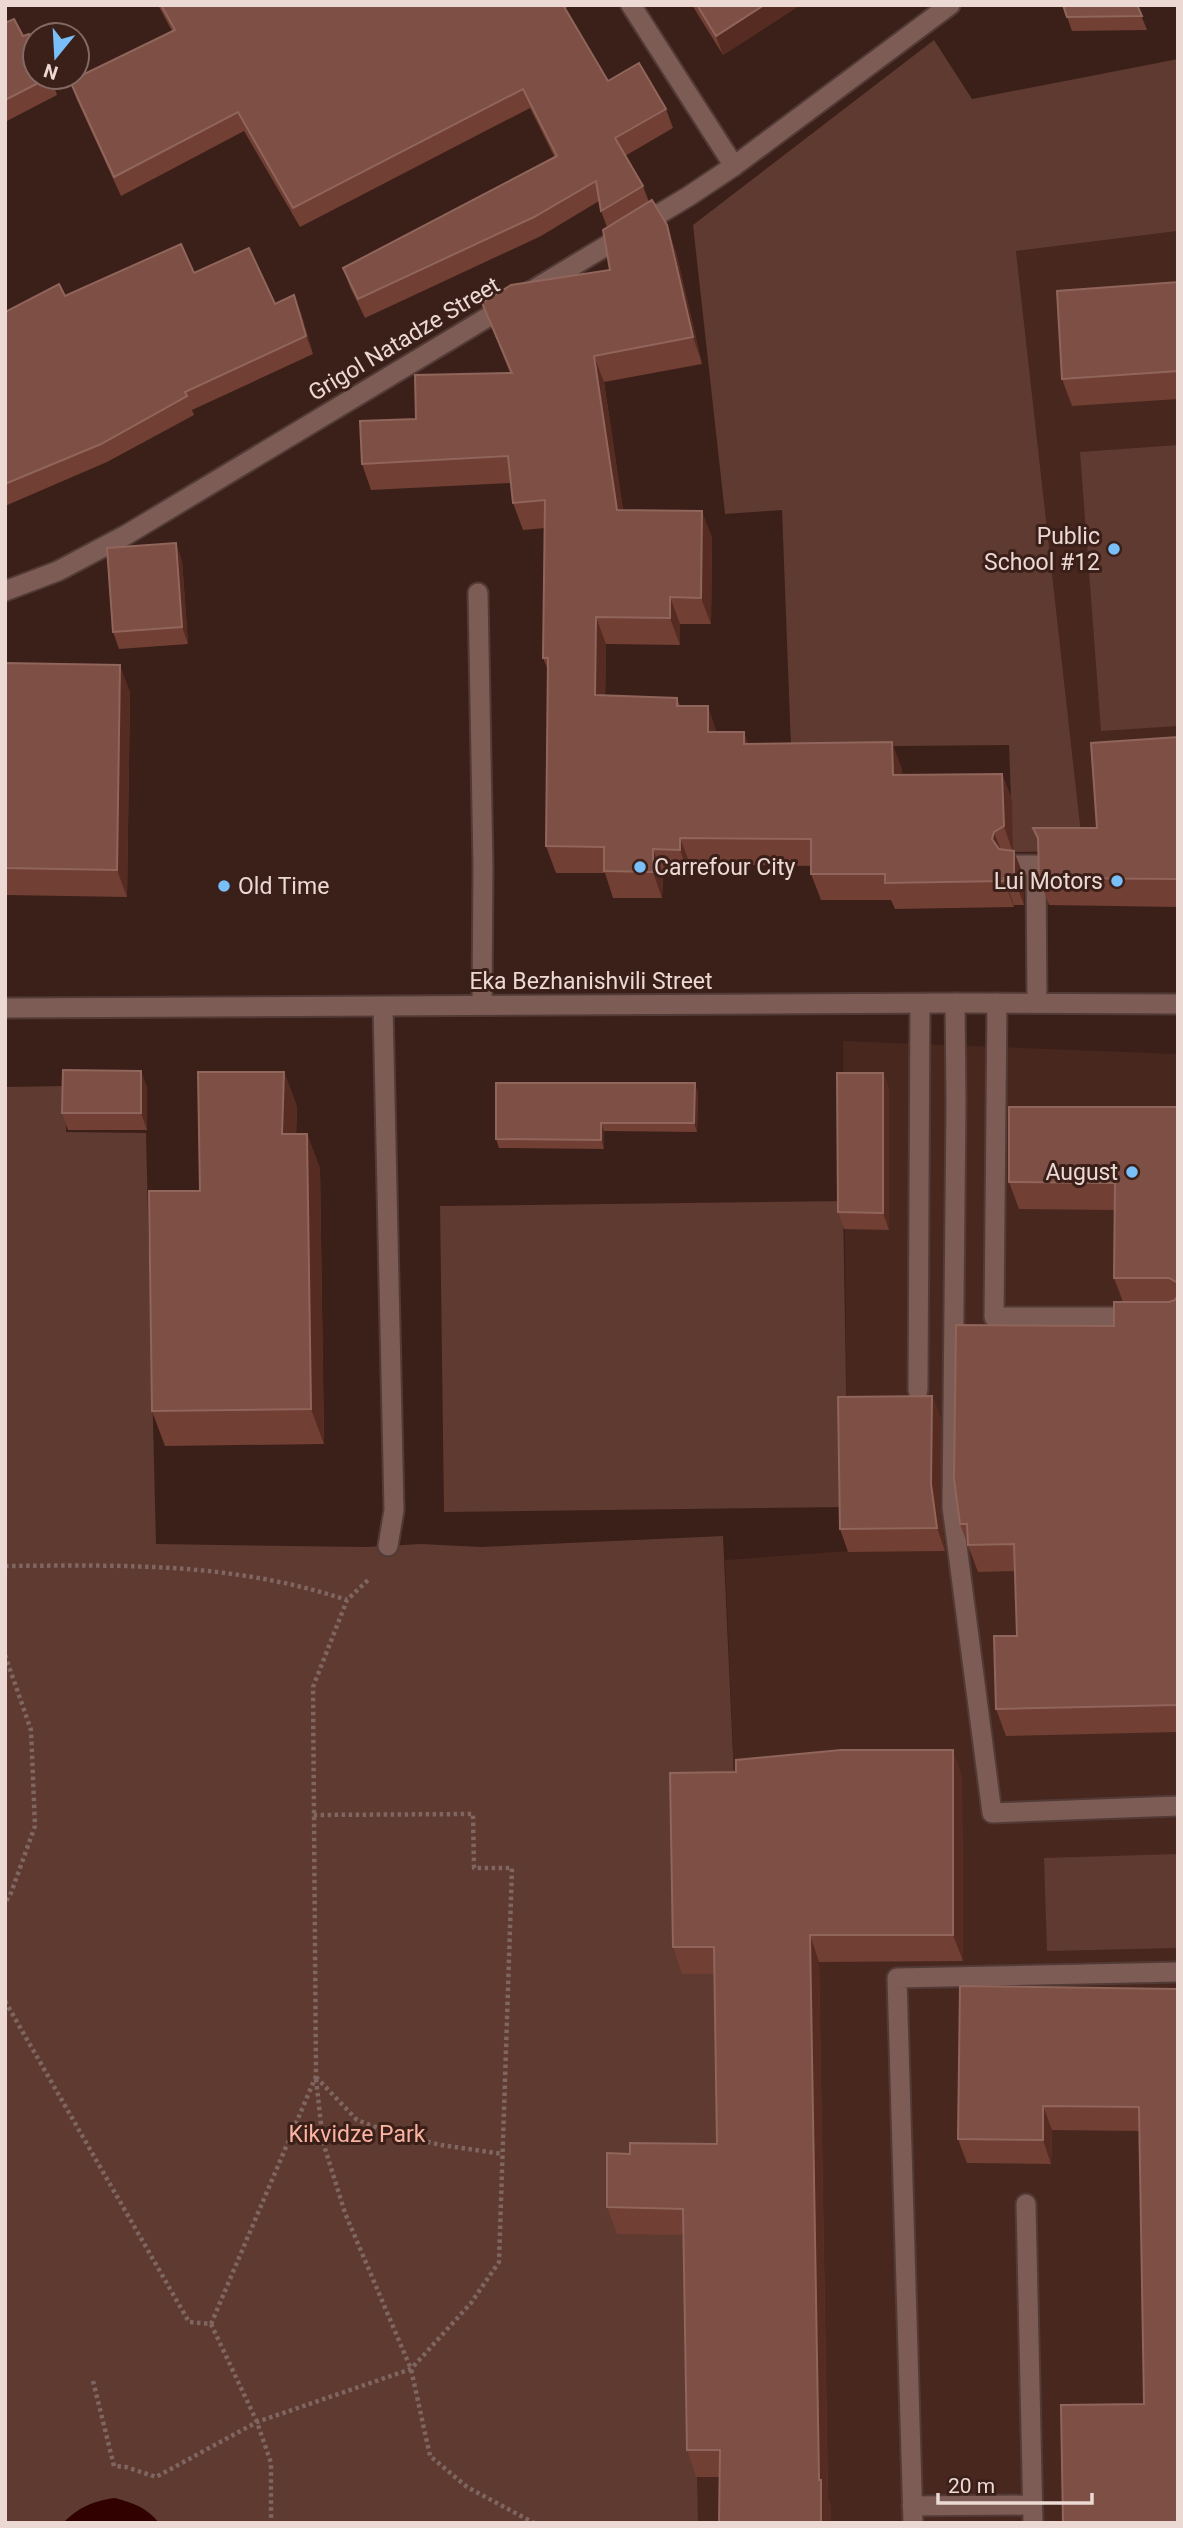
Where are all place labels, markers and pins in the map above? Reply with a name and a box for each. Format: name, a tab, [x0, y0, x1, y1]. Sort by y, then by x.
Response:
place label: Public School #12	[984, 523, 1100, 576]
marker: Public School #12	[1106, 541, 1122, 557]
place label: Carrefour City	[654, 854, 795, 881]
marker: Carrefour City	[632, 859, 648, 875]
place label: Lui Motors	[994, 868, 1103, 895]
place label: Old Time	[238, 873, 329, 900]
marker: Lui Motors	[1109, 873, 1125, 889]
marker: Old Time	[216, 878, 232, 894]
place label: August	[1045, 1159, 1118, 1186]
marker: August	[1124, 1164, 1140, 1180]

